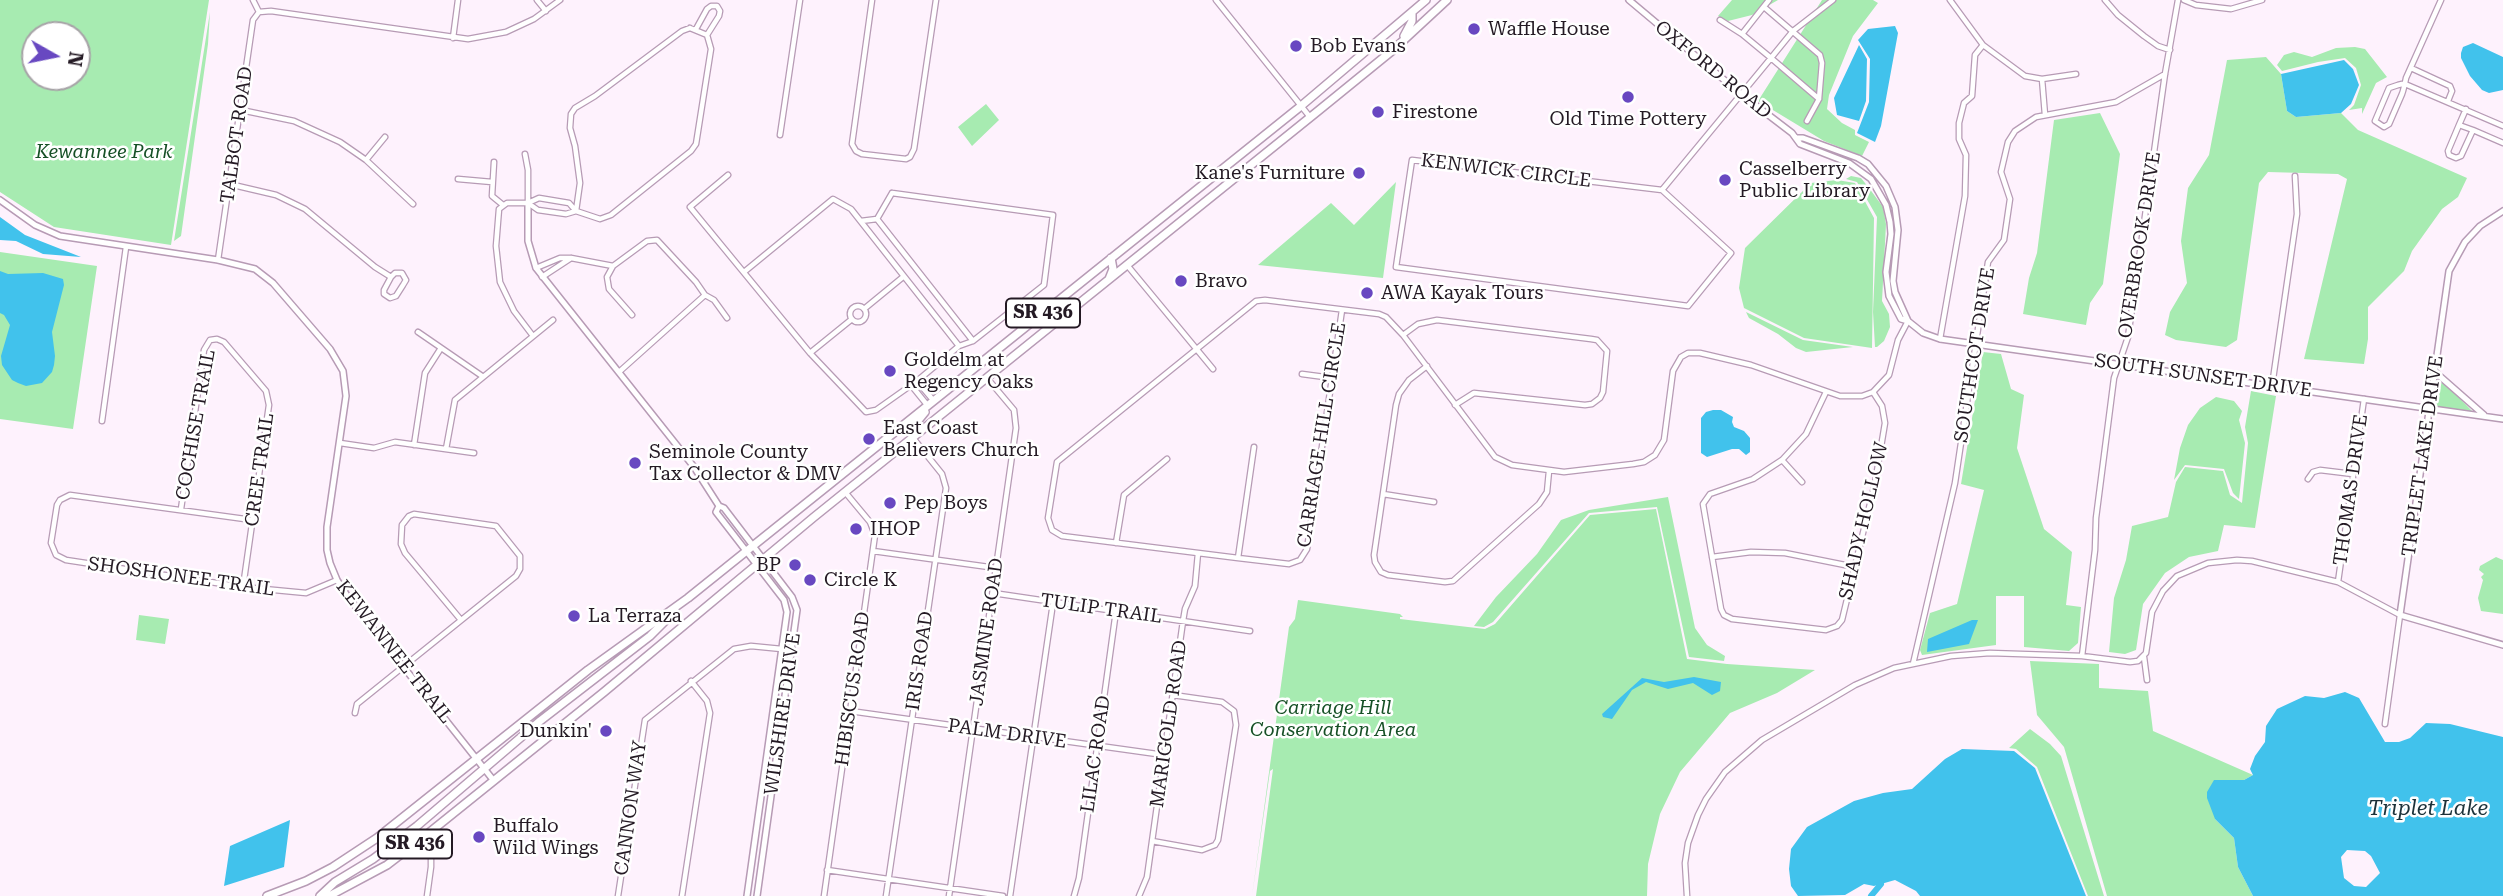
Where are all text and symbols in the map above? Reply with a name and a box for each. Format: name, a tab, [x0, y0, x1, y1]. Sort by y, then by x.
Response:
street label: OXFORD ROAD	[1650, 16, 1776, 124]
place label: Waffle House	[1488, 18, 1610, 40]
north arrow	[21, 21, 91, 91]
marker: Waffle House	[1466, 21, 1482, 37]
place label: Bob Evans	[1310, 35, 1406, 57]
marker: Bob Evans	[1288, 38, 1304, 54]
text: N	[63, 50, 88, 68]
street label: TALBOT ROAD	[216, 65, 258, 205]
marker: Old Time Pottery	[1620, 89, 1636, 105]
place label: Firestone	[1392, 101, 1478, 123]
marker: Firestone	[1370, 104, 1386, 120]
place label: Old Time Pottery	[1550, 108, 1706, 130]
park label: Kewannee Park	[35, 141, 173, 163]
street label: KENWICK CIRCLE	[1420, 149, 1592, 193]
street label: OVERBROOK DRIVE	[2114, 150, 2166, 340]
place label: Casselberry Public Library	[1739, 158, 1870, 202]
place label: Kane's Furniture	[1195, 162, 1345, 184]
marker: Kane's Furniture	[1351, 165, 1367, 181]
marker: Casselberry Public Library	[1717, 172, 1733, 188]
street label: SOUTHCOT DRIVE	[1950, 266, 2000, 444]
place label: Bravo	[1195, 270, 1247, 292]
marker: Bravo	[1173, 273, 1189, 289]
place label: AWA Kayak Tours	[1381, 282, 1543, 304]
marker: AWA Kayak Tours	[1359, 285, 1375, 301]
road number: SR 436	[1006, 298, 1080, 328]
street label: CARRIAGE HILL CIRCLE	[1293, 321, 1351, 549]
street label: COCHISE TRAIL	[172, 348, 220, 502]
place label: Goldelm at Regency Oaks	[904, 349, 1033, 393]
street label: SOUTH SUNSET DRIVE	[2093, 349, 2313, 403]
street label: TRIPLET LAKE DRIVE	[2398, 354, 2448, 558]
marker: Goldelm at Regency Oaks	[882, 363, 898, 379]
street label: CREE TRAIL	[241, 412, 279, 528]
street label: THOMAS DRIVE	[2329, 413, 2373, 567]
place label: East Coast Believers Church	[883, 417, 1039, 461]
marker: East Coast Believers Church	[861, 431, 877, 447]
street label: SHADY HOLLOW	[1835, 440, 1893, 602]
place label: Seminole County Tax Collector & DMV	[649, 441, 841, 485]
marker: Seminole County Tax Collector & DMV	[627, 455, 643, 471]
place label: Pep Boys	[904, 492, 988, 514]
marker: Pep Boys	[882, 495, 898, 511]
place label: IHOP	[870, 518, 920, 540]
marker: IHOP	[848, 521, 864, 537]
street label: SHOSHONEE TRAIL	[86, 553, 276, 601]
place label: BP	[756, 554, 781, 576]
marker: BP	[787, 557, 803, 573]
street label: JASMINE ROAD	[965, 557, 1009, 707]
place label: Circle K	[824, 569, 897, 591]
marker: Circle K	[802, 572, 818, 588]
street label: KEWANNEE TRAIL	[331, 576, 457, 728]
street label: TULIP TRAIL	[1039, 589, 1163, 629]
place label: La Terraza	[588, 605, 682, 627]
marker: La Terraza	[566, 608, 582, 624]
street label: HIBISCUS ROAD	[831, 610, 875, 768]
street label: IRIS ROAD	[902, 610, 938, 712]
street label: WILSHIRE DRIVE	[760, 631, 806, 797]
street label: MARIGOLD ROAD	[1146, 639, 1192, 809]
street label: LILAC ROAD	[1077, 694, 1115, 814]
park label: Carriage Hill Conservation Area	[1250, 697, 1416, 741]
street label: PALM DRIVE	[946, 714, 1068, 754]
place label: Dunkin'	[520, 720, 592, 742]
marker: Dunkin'	[598, 723, 614, 739]
street label: CANNON WAY	[610, 739, 652, 877]
water label: Triplet Lake	[2368, 796, 2488, 822]
place label: Buffalo Wild Wings	[493, 815, 598, 859]
marker: Buffalo Wild Wings	[471, 829, 487, 845]
road number: SR 436	[378, 830, 452, 858]

